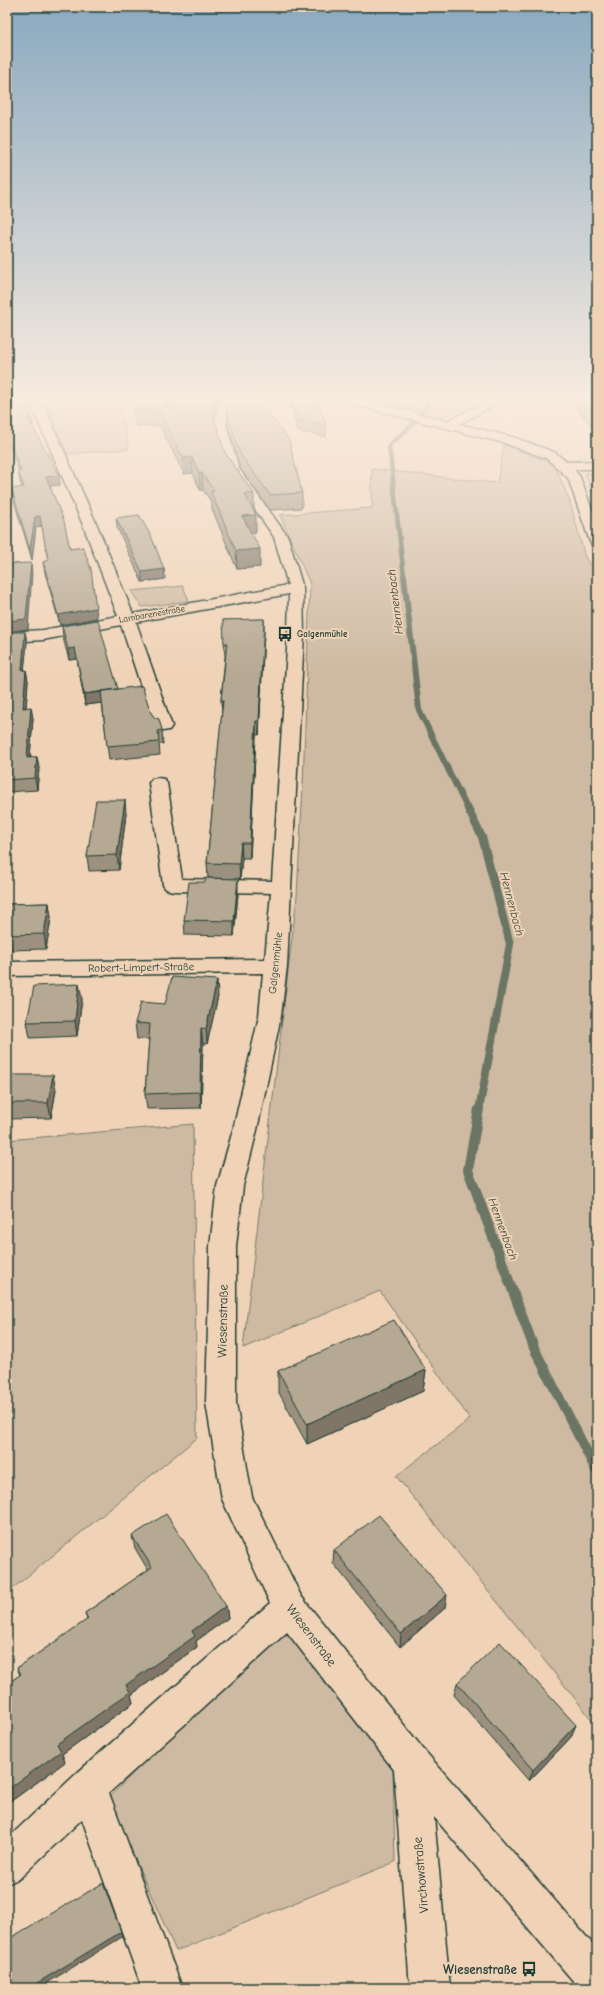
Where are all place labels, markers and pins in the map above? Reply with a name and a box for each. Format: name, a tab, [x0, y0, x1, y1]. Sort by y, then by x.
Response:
bus stop icon: Galgenmühle	[276, 625, 294, 643]
place label: Galgenmühle	[297, 629, 348, 639]
bus stop icon: Wiesenstraße	[520, 1960, 538, 1978]
place label: Wiesenstraße	[443, 1962, 518, 1977]

